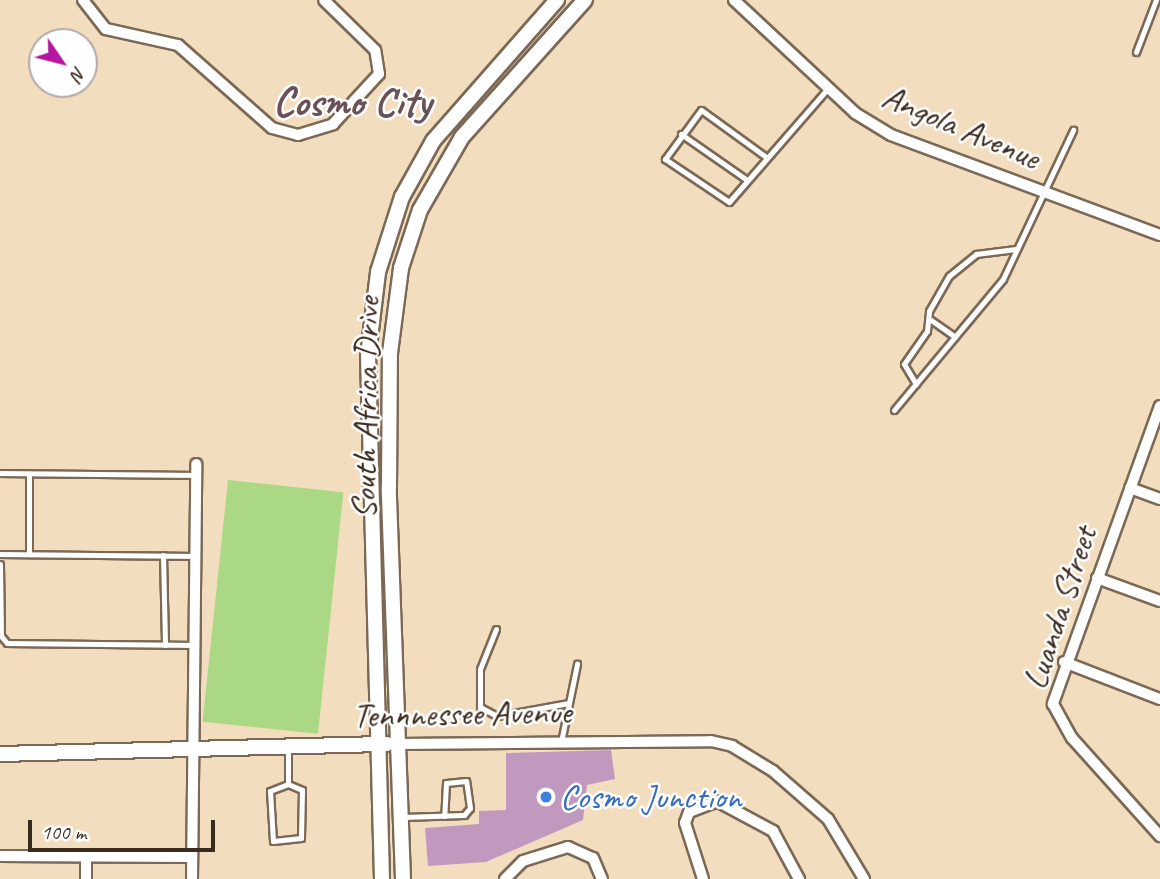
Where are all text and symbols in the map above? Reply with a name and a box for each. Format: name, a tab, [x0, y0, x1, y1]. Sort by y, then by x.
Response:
north arrow	[28, 28, 98, 98]
text: N	[65, 62, 92, 86]
street label: Angola Avenue	[876, 75, 1046, 179]
district label: Cosmo City	[273, 77, 431, 127]
street label: South Africa Drive	[343, 296, 389, 520]
street label: Luanda Street	[1014, 521, 1106, 695]
street label: Tennnessee Avenue	[352, 691, 572, 737]
place label: Cosmo Junction	[560, 776, 740, 818]
marker: Cosmo Junction	[538, 789, 554, 805]
scale bar	[32, 806, 219, 850]
text: 100 m	[41, 819, 86, 845]

